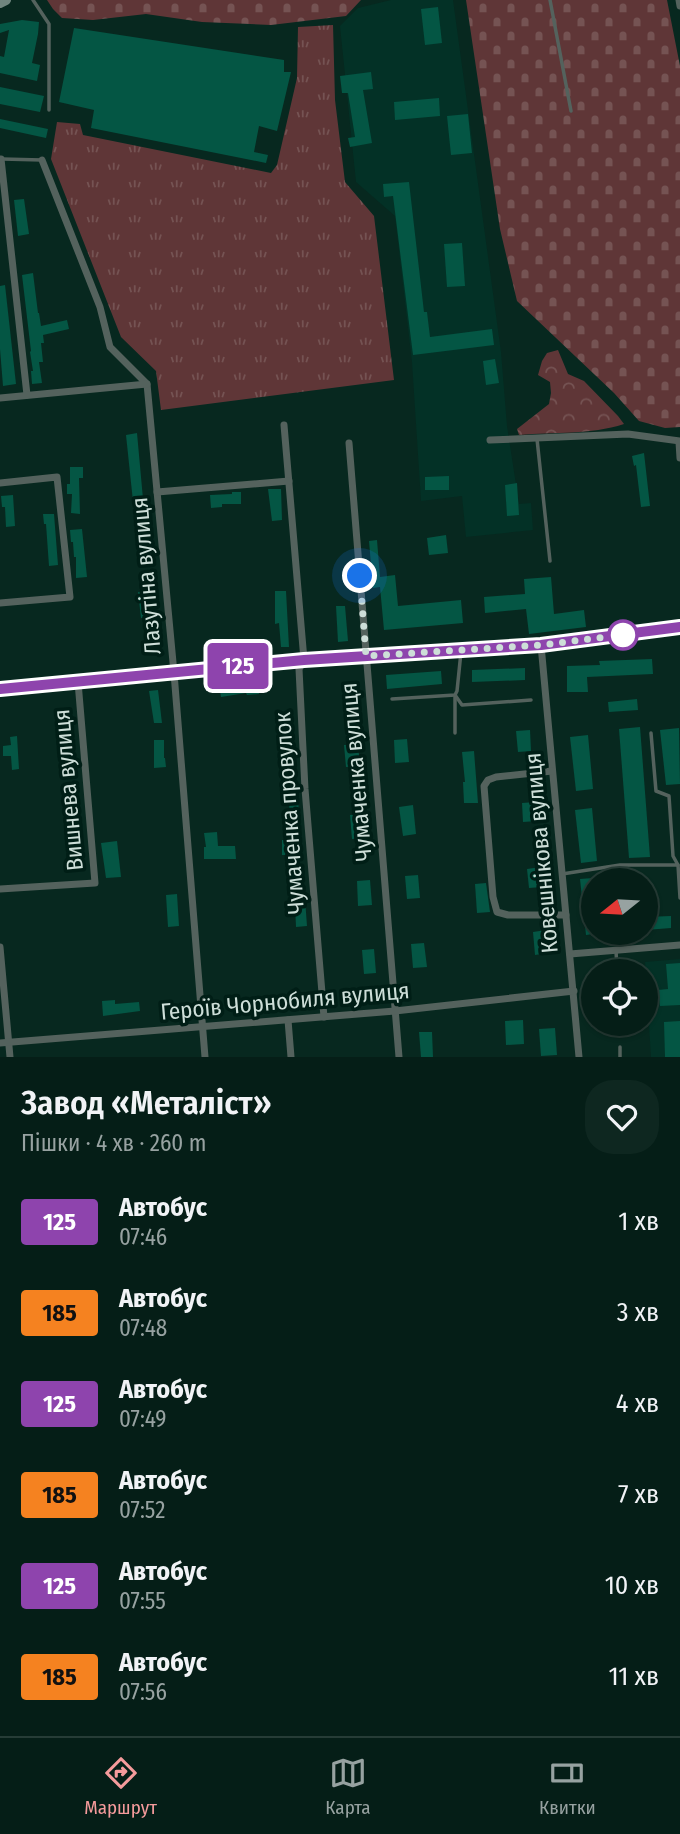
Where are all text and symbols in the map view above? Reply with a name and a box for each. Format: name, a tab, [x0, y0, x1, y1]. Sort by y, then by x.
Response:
street label: Лазутіна вулиця	[125, 496, 167, 656]
your location	[342, 558, 377, 593]
unlabelled marker	[608, 620, 638, 650]
line badge: 125	[198, 643, 278, 689]
text: 125	[221, 652, 255, 680]
street label: Чумаченка вулиця	[334, 682, 378, 862]
street label: Вишнева вулиця	[47, 708, 89, 872]
street label: Чумаченка провулок	[268, 711, 310, 915]
street label: Ковешнікова вулиця	[518, 752, 564, 954]
north arrow	[581, 868, 658, 945]
map controls	[581, 868, 658, 1036]
button: locate	[581, 959, 658, 1036]
street label: Героїв Чорнобиля вулиця	[159, 976, 411, 1026]
button: heart	[585, 1080, 659, 1154]
text: Завод «Металіст»	[21, 1083, 272, 1123]
text: Пішки · 4 хв · 260 m	[21, 1129, 206, 1157]
text: Автобус	[119, 1192, 207, 1223]
text: 1 хв	[618, 1206, 659, 1237]
text: 125	[43, 1208, 76, 1236]
text: 07:46	[119, 1223, 167, 1251]
text: Автобус	[119, 1283, 207, 1314]
text: 3 хв	[617, 1297, 659, 1328]
text: 185	[42, 1299, 77, 1327]
text: 07:48	[119, 1314, 167, 1342]
text: Автобус	[119, 1374, 207, 1405]
text: 4 хв	[616, 1388, 659, 1419]
text: 125	[43, 1390, 76, 1418]
text: 07:49	[119, 1405, 167, 1433]
text: Автобус	[119, 1465, 207, 1496]
text: 7 хв	[618, 1479, 659, 1510]
text: 185	[42, 1481, 77, 1509]
text: 07:52	[119, 1496, 165, 1524]
text: Автобус	[119, 1556, 207, 1587]
text: 10 хв	[605, 1570, 659, 1601]
text: 125	[43, 1572, 76, 1600]
text: 07:55	[119, 1587, 166, 1615]
text: Автобус	[119, 1647, 207, 1678]
text: 11 хв	[609, 1661, 659, 1692]
text: 185	[42, 1663, 77, 1691]
text: 07:56	[119, 1678, 167, 1706]
tab: Маршрут	[84, 1754, 157, 1819]
tab: Карта	[325, 1754, 371, 1819]
tab: Квитки	[539, 1754, 596, 1819]

